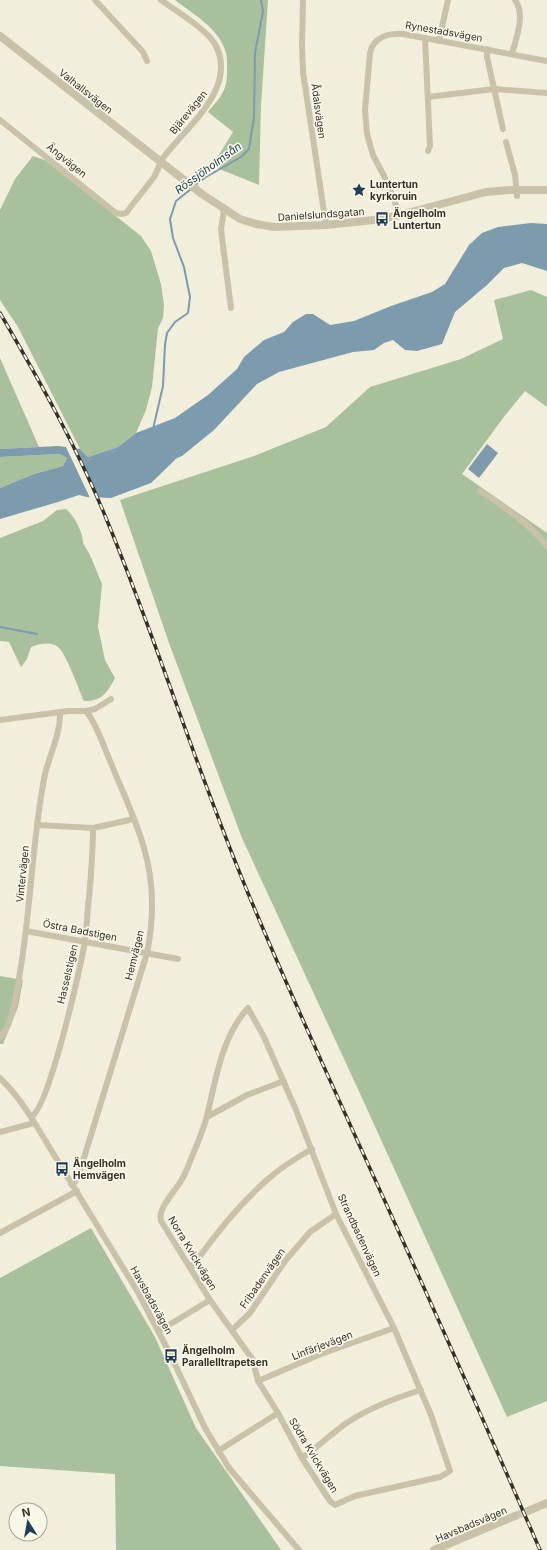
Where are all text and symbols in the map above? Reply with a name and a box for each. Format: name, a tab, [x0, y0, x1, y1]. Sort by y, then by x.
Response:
street label: Rynestadsvägen	[404, 18, 484, 44]
street label: Valhallsvägen	[57, 66, 115, 116]
street label: Ådalsvägen	[309, 83, 330, 139]
street label: Bjärevägen	[167, 88, 209, 136]
water label: Rössjöholmsån	[172, 139, 244, 197]
street label: Ängvägen	[45, 140, 89, 180]
place label: Luntertun kyrkoruin	[370, 178, 418, 203]
place icon: Luntertun kyrkoruin	[351, 182, 367, 198]
street label: Danielslundsgatan	[277, 205, 365, 223]
place label: Ängelholm Luntertun	[393, 207, 446, 231]
bus stop icon: Ängelholm Luntertun	[374, 211, 390, 227]
street label: Vintervägen	[13, 845, 31, 903]
street label: Östra Badstigen	[42, 917, 118, 943]
street label: Hemvägen	[122, 929, 146, 981]
street label: Hasselstigen	[54, 943, 80, 1005]
place label: Ängelholm Hemvägen	[73, 1157, 126, 1182]
bus stop icon: Ängelholm Hemvägen	[54, 1161, 70, 1177]
street label: Strandbadenvägen	[336, 1192, 384, 1278]
street label: Norra Kvickvägen	[166, 1214, 220, 1292]
street label: Fribadenvägen	[237, 1246, 287, 1310]
street label: Havsbadsvägen	[128, 1264, 176, 1336]
street label: Linfärjevägen	[290, 1328, 354, 1362]
place label: Ängelholm Parallelltrapetsen	[182, 1344, 268, 1368]
bus stop icon: Ängelholm Parallelltrapetsen	[163, 1348, 179, 1364]
street label: Södra Kvickvägen	[287, 1415, 341, 1495]
north arrow	[8, 1502, 48, 1542]
street label: Havsbadsvägen	[434, 1504, 508, 1544]
text: N	[21, 1505, 32, 1520]

